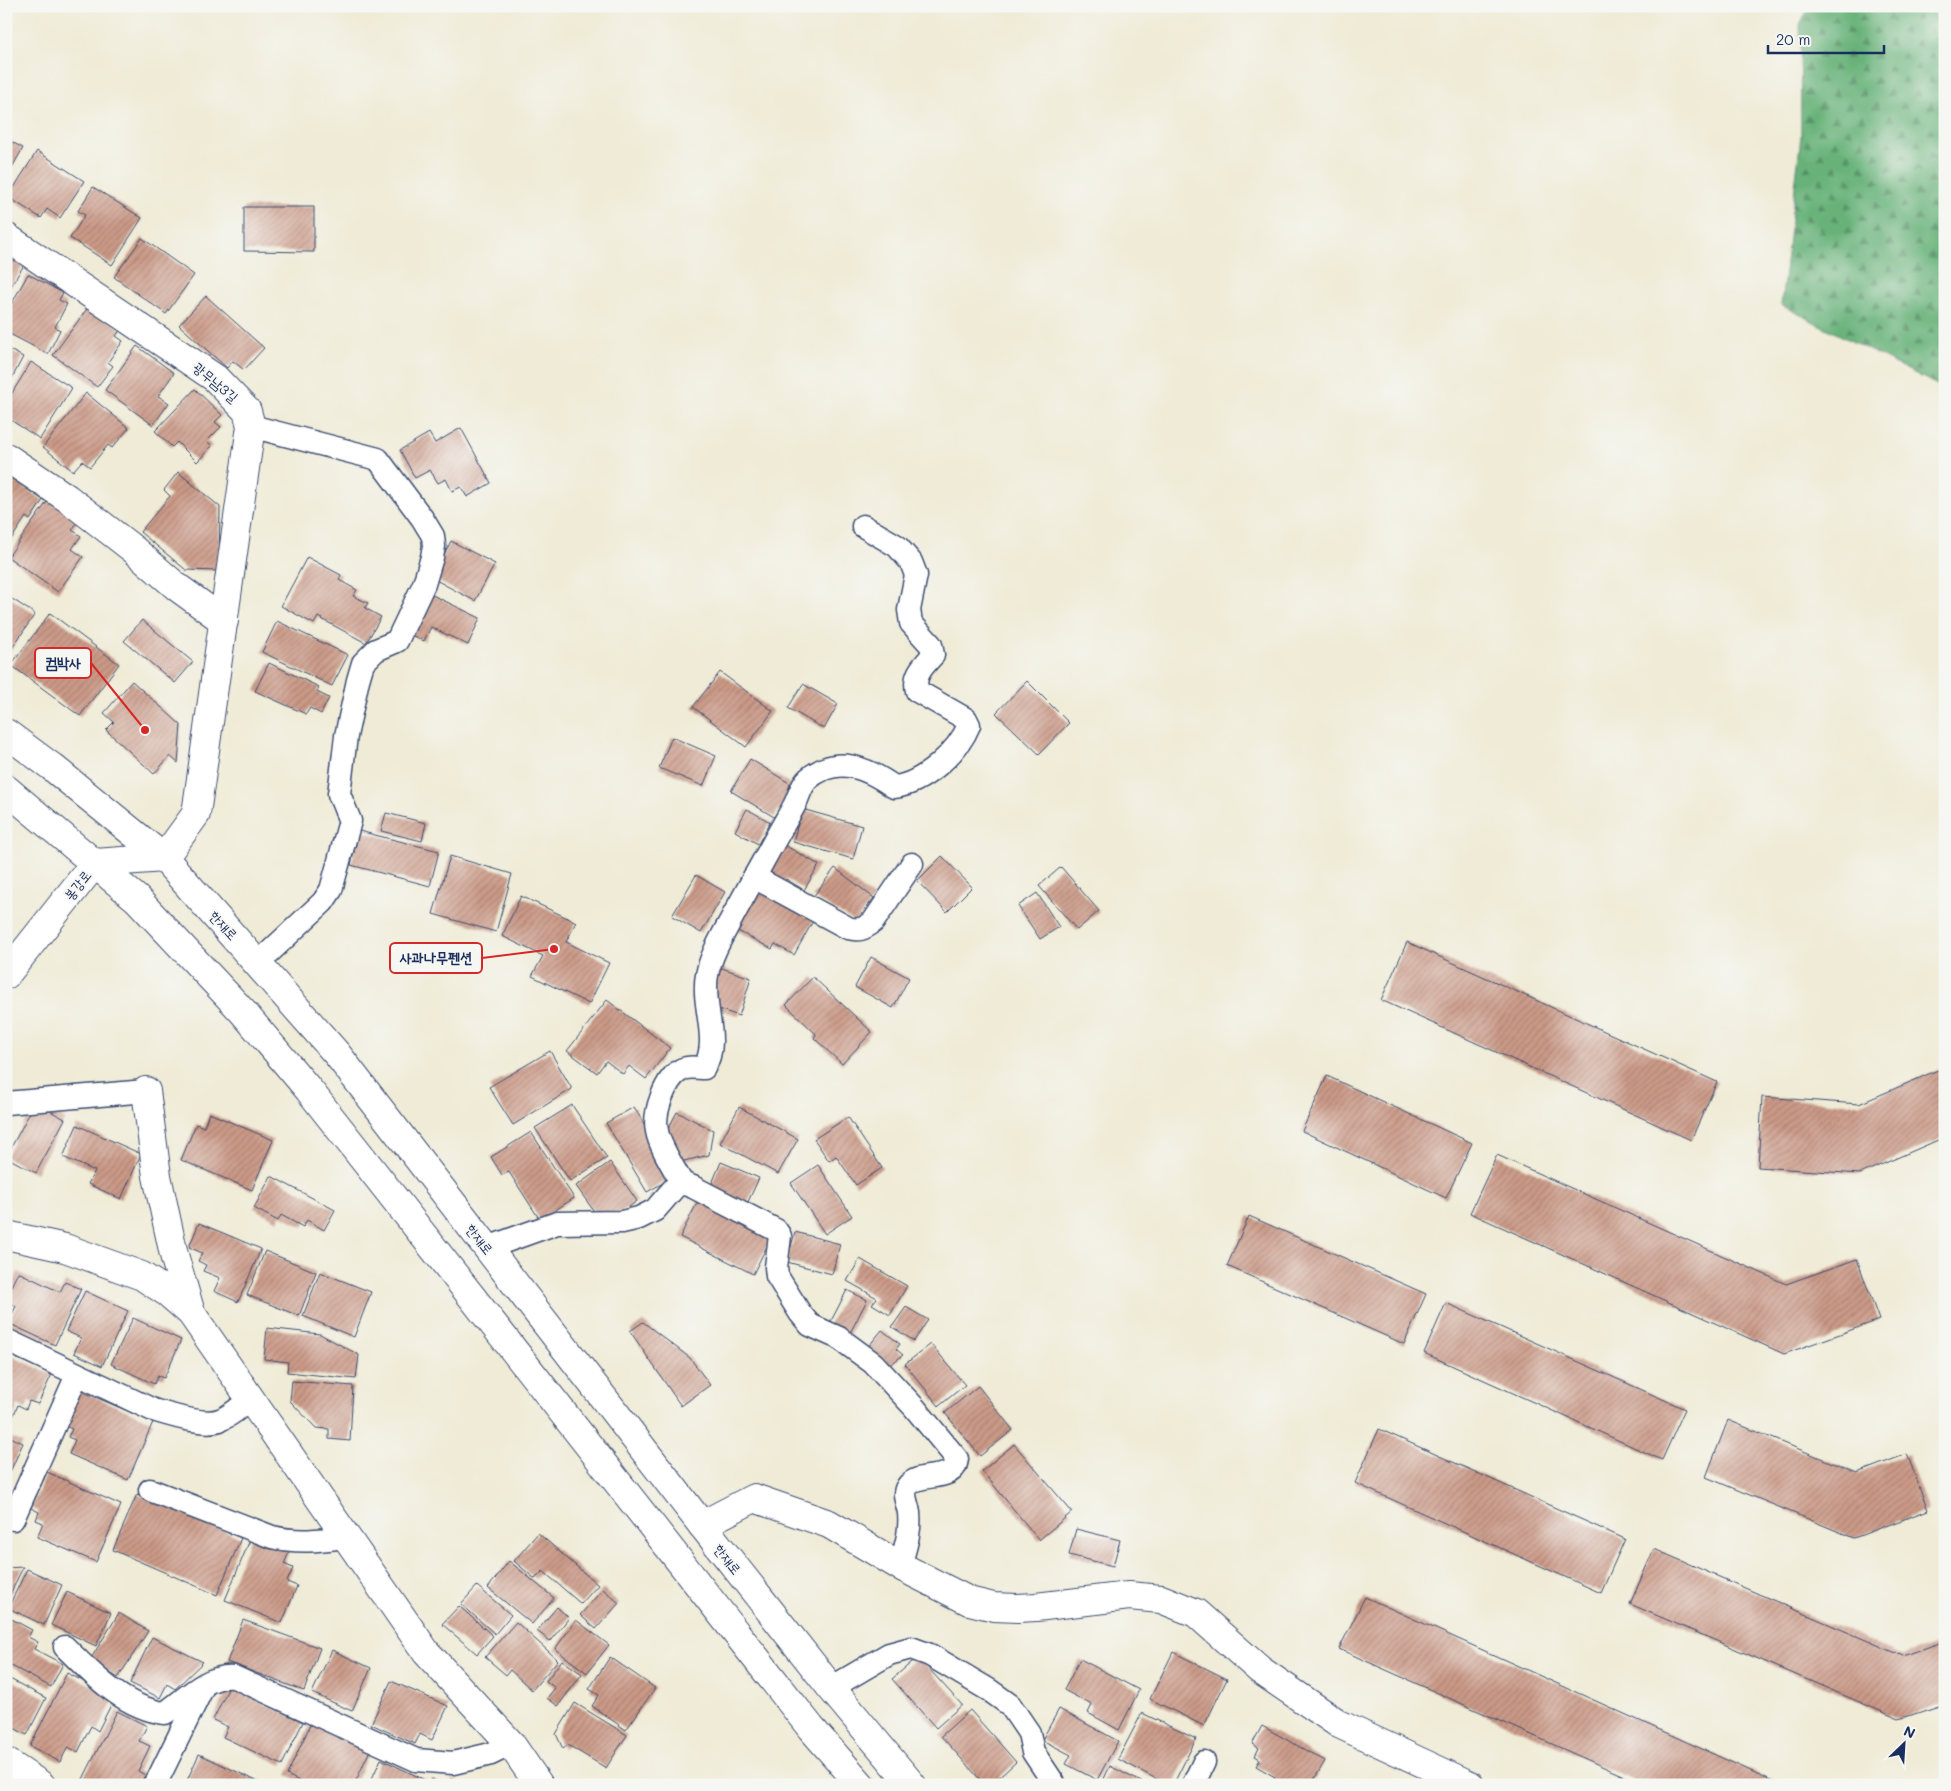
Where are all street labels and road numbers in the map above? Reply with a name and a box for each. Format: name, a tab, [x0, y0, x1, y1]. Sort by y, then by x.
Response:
street label: 광무남3길	[189, 358, 243, 407]
street label: 봉강로	[59, 866, 95, 904]
street label: 한재로	[206, 906, 242, 944]
street label: 한재로	[462, 1220, 498, 1258]
street label: 한재로	[710, 1540, 746, 1578]

